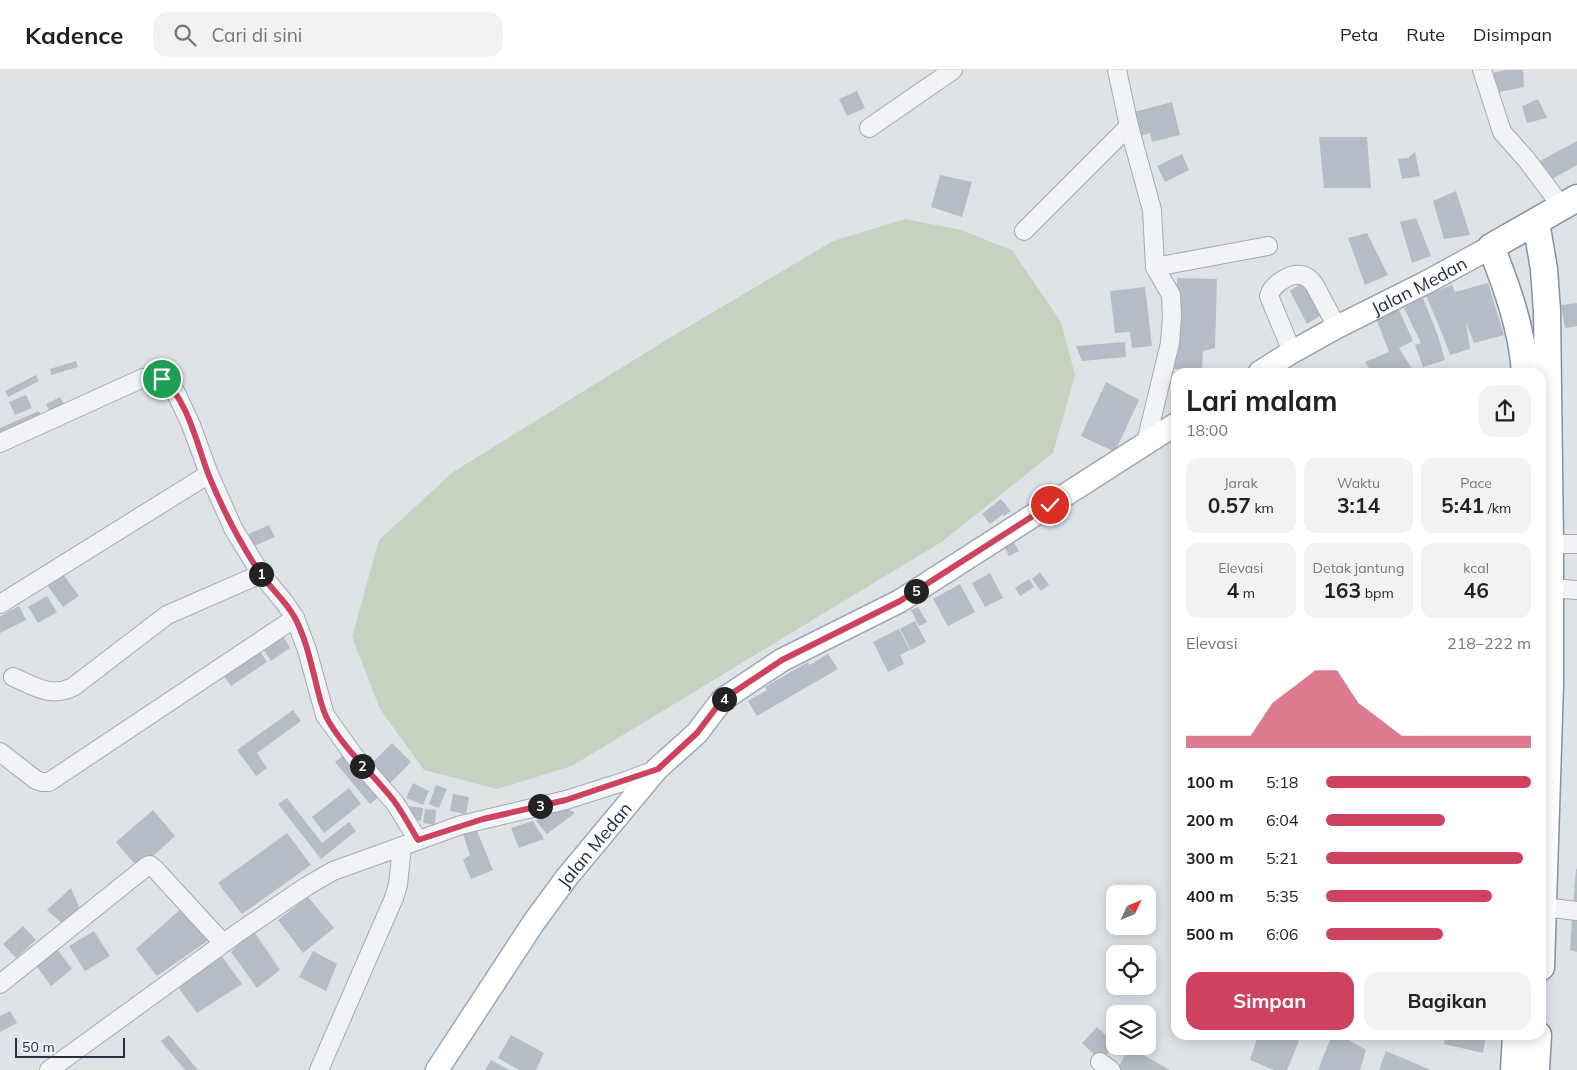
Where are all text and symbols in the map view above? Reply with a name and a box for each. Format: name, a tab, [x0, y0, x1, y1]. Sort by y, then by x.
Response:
search box	[153, 12, 503, 57]
text: Kadence	[25, 20, 123, 50]
icon: search	[171, 21, 199, 49]
text: Cari di sini	[211, 23, 302, 47]
text: Peta	[1340, 23, 1378, 46]
text: Rute	[1406, 23, 1445, 46]
text: Disimpan	[1473, 23, 1552, 46]
street label: Jalan Medan	[1367, 251, 1471, 320]
pin	[141, 358, 183, 400]
icon: arrive	[148, 365, 176, 393]
text: Lari malam	[1186, 383, 1337, 418]
button: share	[1479, 385, 1531, 437]
text: 18:00	[1186, 420, 1228, 440]
text: Jarak	[1224, 474, 1258, 492]
text: Waktu	[1337, 474, 1380, 492]
text: Pace	[1460, 474, 1492, 492]
pin	[1029, 484, 1071, 526]
icon: check	[1036, 491, 1064, 519]
text: 0.57	[1208, 492, 1251, 518]
text: 3:14	[1337, 492, 1380, 518]
text: 5:41	[1441, 492, 1484, 518]
text: km	[1251, 499, 1274, 517]
text: /km	[1484, 499, 1511, 517]
text: Elevasi	[1218, 559, 1263, 577]
text: Detak jantung	[1313, 559, 1404, 577]
text: kcal	[1463, 559, 1489, 577]
pin: 1	[248, 562, 274, 586]
text: 1	[257, 565, 266, 583]
text: 4	[1227, 577, 1239, 603]
text: 163	[1323, 577, 1361, 603]
text: 46	[1464, 577, 1489, 603]
pin: 5	[904, 578, 928, 604]
text: 5	[912, 582, 921, 600]
text: m	[1239, 584, 1255, 602]
text: bpm	[1361, 584, 1394, 602]
text: Elevasi	[1186, 633, 1238, 653]
text: 218–222 m	[1447, 633, 1531, 653]
pin: 4	[712, 686, 736, 712]
text: 4	[720, 690, 729, 708]
pin: 2	[350, 754, 374, 778]
text: 2	[358, 757, 367, 775]
text: 100 m	[1186, 772, 1234, 792]
text: 5:18	[1266, 772, 1298, 792]
pin: 3	[528, 794, 552, 818]
text: 3	[536, 797, 545, 815]
street label: Jalan Medan	[552, 797, 636, 892]
text: 200 m	[1186, 810, 1234, 830]
text: 6:04	[1266, 810, 1298, 830]
text: 300 m	[1186, 848, 1234, 868]
text: 5:21	[1266, 848, 1298, 868]
north arrow	[1106, 885, 1156, 935]
map controls	[1106, 885, 1156, 1055]
text: 400 m	[1186, 886, 1234, 906]
text: 5:35	[1266, 886, 1298, 906]
text: 500 m	[1186, 924, 1234, 944]
text: 6:06	[1266, 924, 1298, 944]
button: locate	[1106, 945, 1156, 995]
button: Simpan	[1186, 972, 1354, 1030]
button: Bagikan	[1364, 972, 1531, 1030]
button: layers	[1106, 1005, 1156, 1055]
scale bar	[15, 1035, 125, 1058]
text: 50 m	[22, 1038, 55, 1056]

